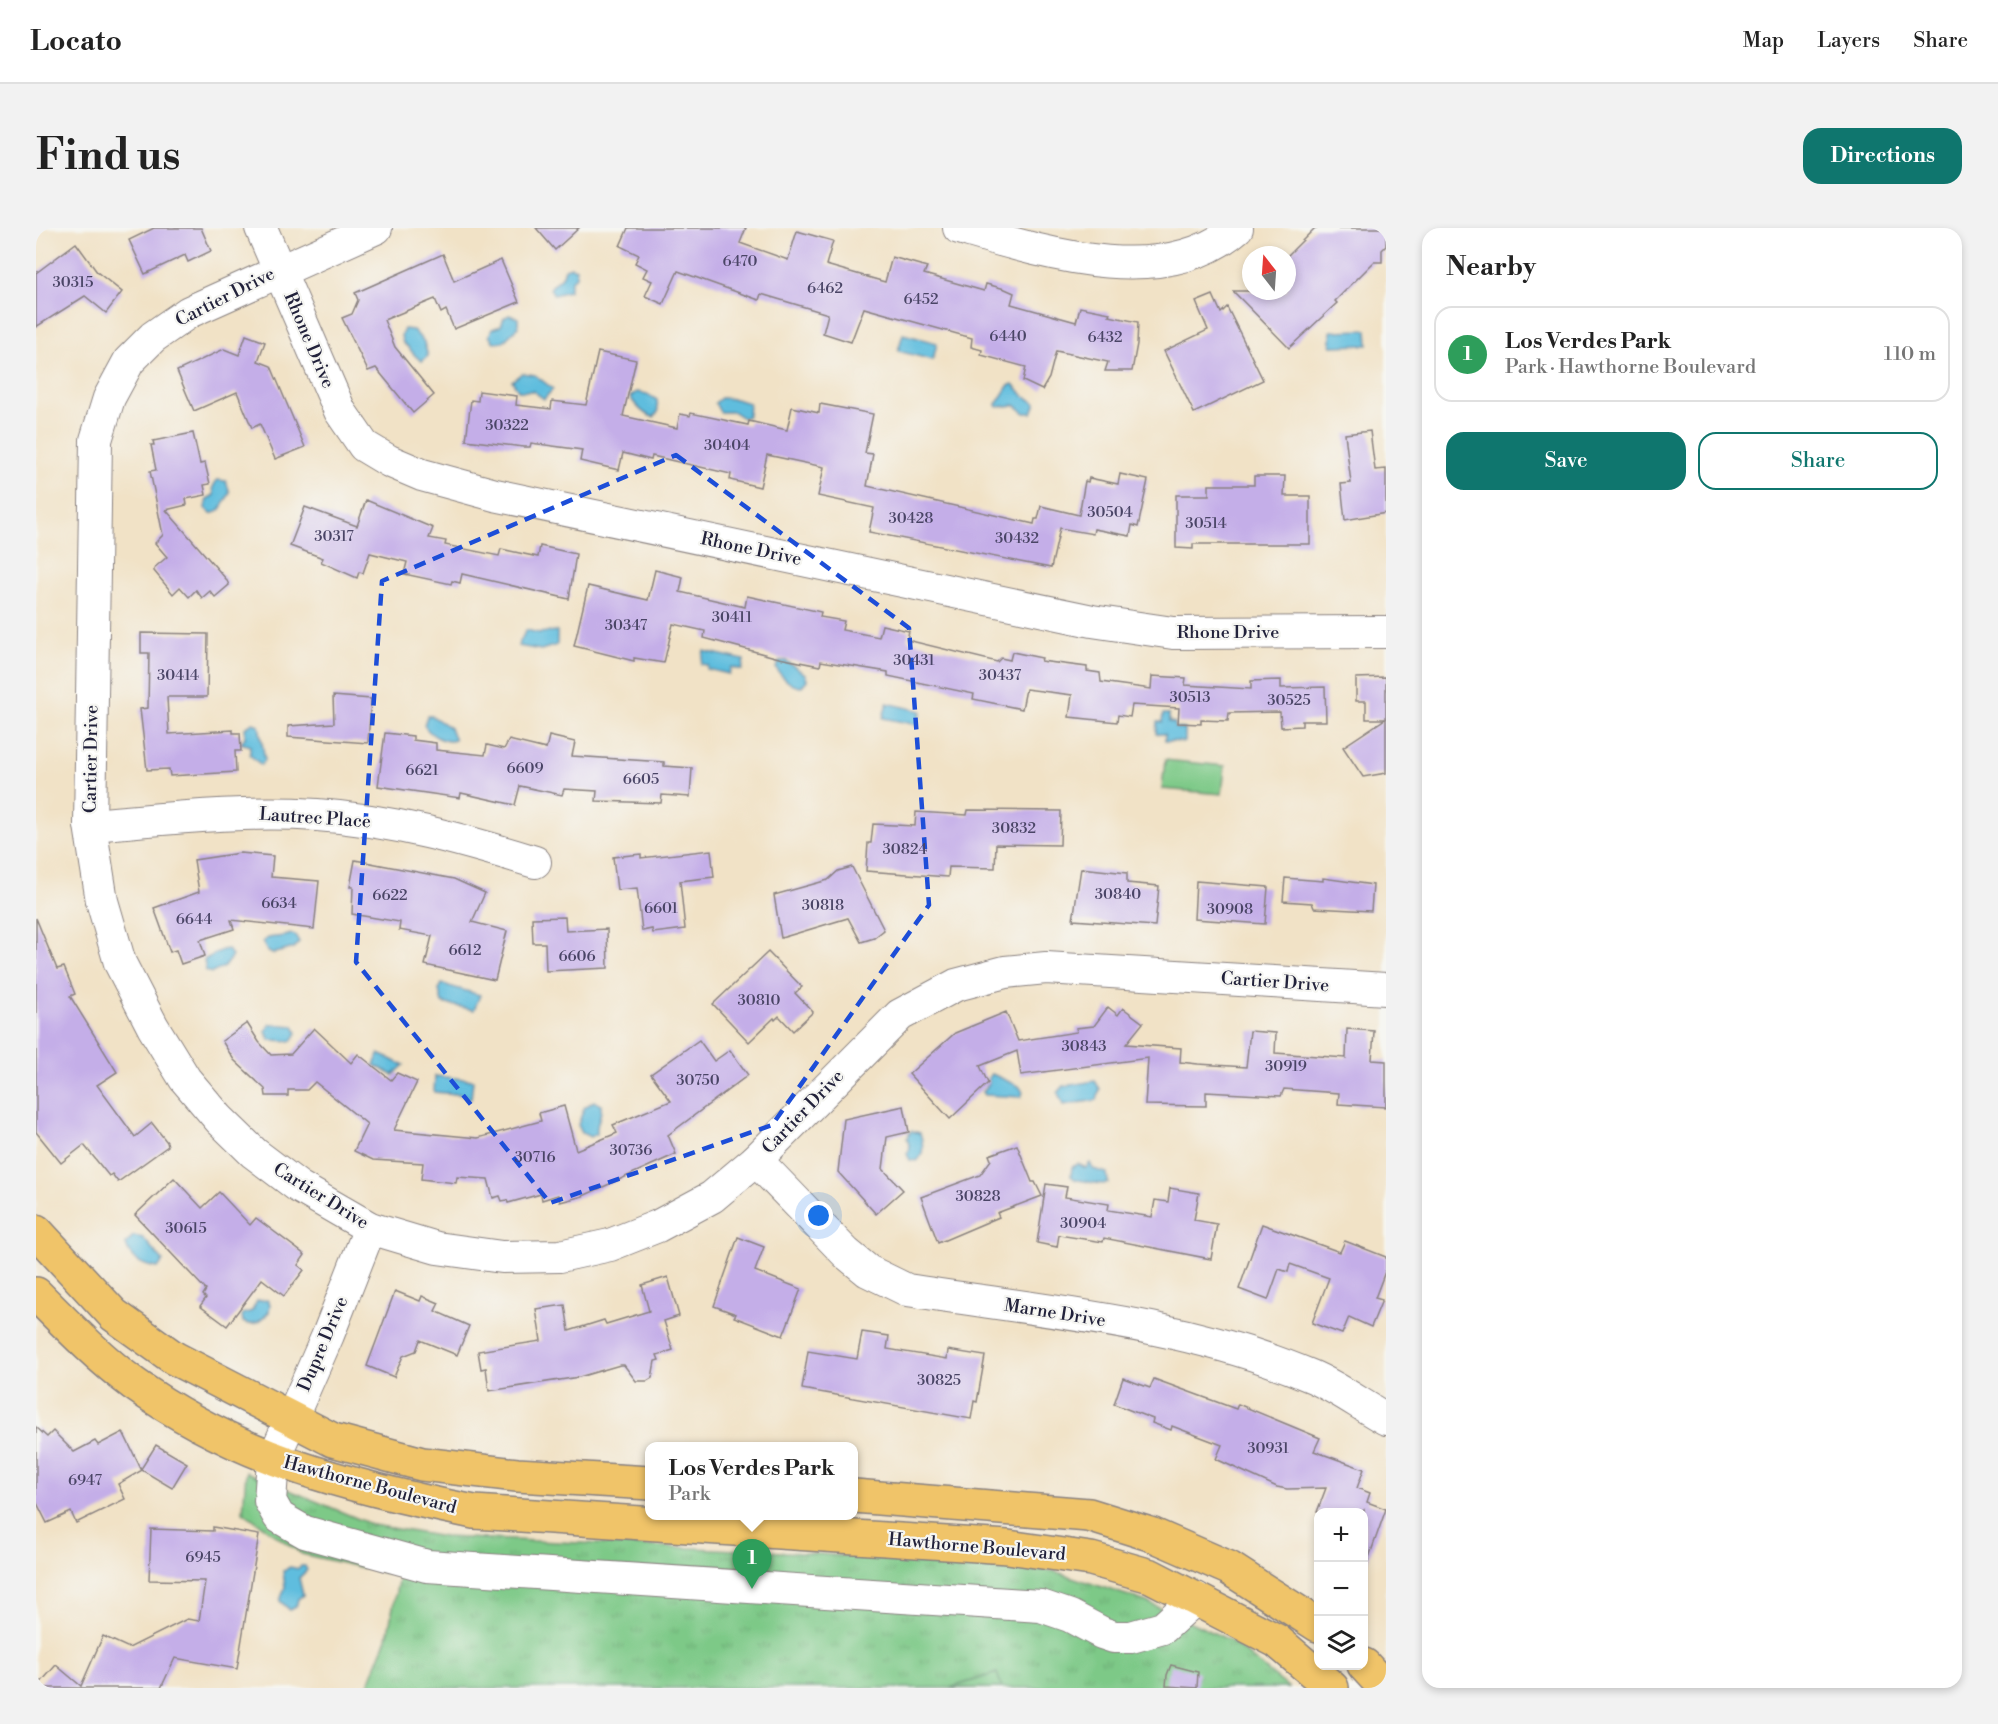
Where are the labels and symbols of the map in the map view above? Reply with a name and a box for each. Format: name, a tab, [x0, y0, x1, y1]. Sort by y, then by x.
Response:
north arrow	[1242, 246, 1296, 300]
house number: 6470	[723, 252, 757, 271]
street label: Cartier Drive	[171, 262, 279, 332]
house number: 30315	[53, 273, 93, 292]
house number: 6462	[807, 279, 843, 298]
street label: Rhone Drive	[278, 288, 340, 392]
house number: 6452	[903, 290, 939, 309]
house number: 6440	[989, 327, 1027, 346]
house number: 6432	[1087, 328, 1123, 347]
house number: 30322	[485, 416, 529, 435]
house number: 30404	[704, 436, 750, 455]
house number: 30504	[1087, 503, 1133, 522]
house number: 30428	[889, 509, 933, 528]
house number: 30514	[1185, 514, 1227, 533]
house number: 30317	[314, 527, 354, 546]
street label: Rhone Drive	[698, 527, 804, 571]
house number: 30432	[995, 529, 1039, 548]
house number: 30411	[712, 608, 753, 627]
house number: 30347	[605, 616, 648, 635]
street label: Rhone Drive	[1177, 621, 1279, 644]
house number: 30431	[893, 651, 935, 670]
house number: 30414	[157, 666, 199, 685]
house number: 30437	[979, 666, 1022, 685]
house number: 30513	[1169, 688, 1211, 707]
house number: 30525	[1267, 691, 1311, 710]
street label: Cartier Drive	[79, 705, 103, 813]
house number: 6609	[506, 759, 544, 778]
house number: 6621	[405, 761, 439, 780]
house number: 6605	[623, 770, 659, 789]
street label: Lautrec Place	[258, 803, 372, 833]
house number: 30832	[992, 819, 1036, 838]
house number: 30824	[882, 840, 928, 859]
house number: 30840	[1095, 885, 1141, 904]
house number: 6622	[372, 886, 408, 905]
house number: 6634	[261, 894, 297, 913]
house number: 30818	[802, 896, 844, 915]
house number: 6601	[644, 899, 679, 918]
house number: 30908	[1207, 900, 1253, 919]
house number: 6644	[176, 910, 212, 929]
house number: 6612	[448, 941, 482, 960]
house number: 6606	[558, 947, 596, 966]
street label: Cartier Drive	[1220, 967, 1330, 997]
house number: 30810	[737, 991, 781, 1010]
house number: 30843	[1062, 1037, 1106, 1056]
house number: 30919	[1265, 1057, 1307, 1076]
street label: Cartier Drive	[757, 1065, 849, 1159]
house number: 30750	[676, 1071, 720, 1090]
house number: 30736	[610, 1141, 652, 1160]
house number: 30716	[514, 1148, 556, 1167]
street label: Cartier Drive	[269, 1158, 373, 1234]
house number: 30828	[955, 1187, 1001, 1206]
your location	[804, 1201, 833, 1230]
house number: 30904	[1060, 1214, 1106, 1233]
house number: 30615	[165, 1219, 207, 1238]
street label: Dupre Drive	[293, 1293, 353, 1395]
street label: Marne Drive	[1003, 1294, 1107, 1332]
house number: 30825	[917, 1371, 961, 1390]
house number: 30931	[1247, 1439, 1289, 1458]
street label: Hawthorne Boulevard	[281, 1451, 460, 1519]
house number: 6947	[68, 1471, 102, 1490]
street label: Hawthorne Boulevard	[887, 1528, 1067, 1566]
pin: 1	[732, 1540, 772, 1589]
house number: 6945	[185, 1548, 221, 1567]

